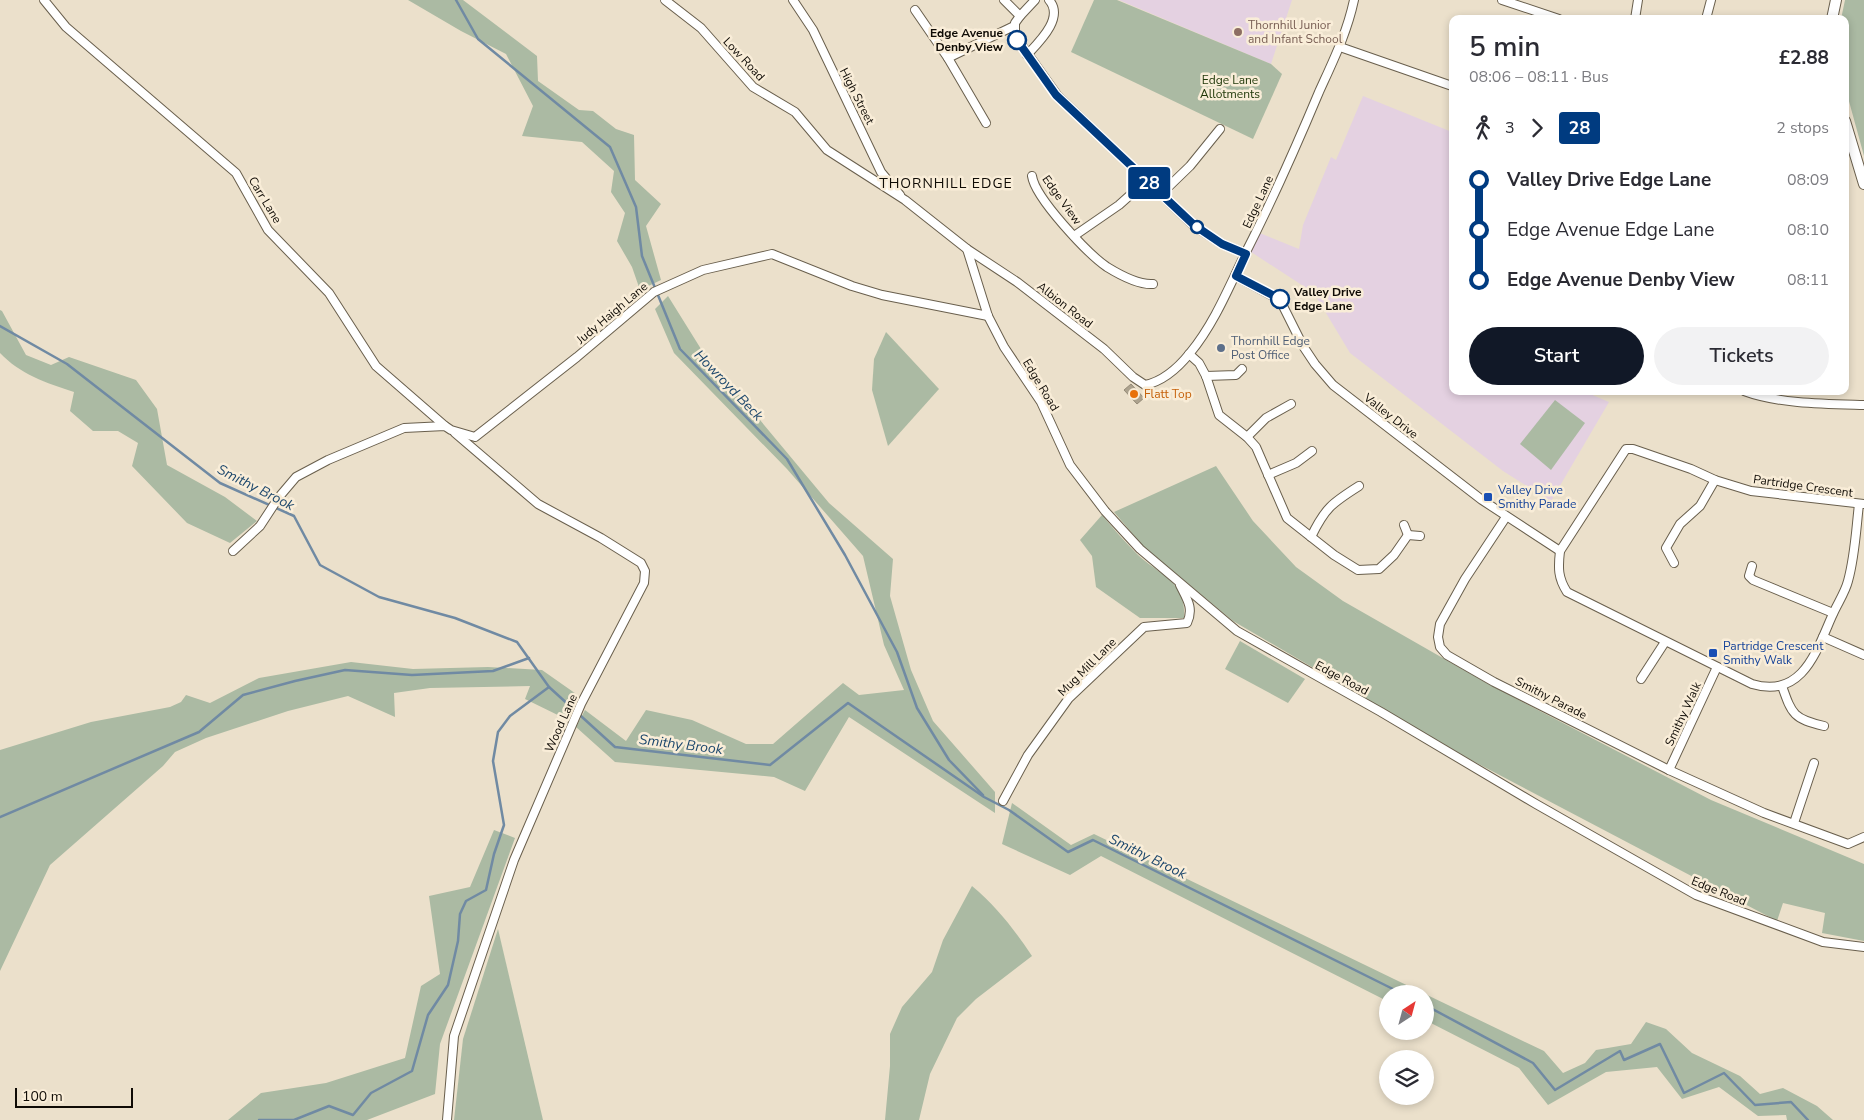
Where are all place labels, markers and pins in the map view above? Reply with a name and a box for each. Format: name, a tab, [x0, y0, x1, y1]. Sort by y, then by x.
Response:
place label: Thornhill Junior and Infant School	[1248, 17, 1343, 47]
place label: Edge Avenue Denby View	[930, 25, 1004, 55]
marker: Thornhill Junior and Infant School	[1232, 26, 1244, 38]
marker: Edge Avenue Denby View	[1007, 30, 1027, 50]
unlabelled marker	[1190, 220, 1204, 234]
place label: Valley Drive Edge Lane	[1293, 284, 1362, 314]
marker: Valley Drive Edge Lane	[1270, 289, 1290, 309]
place label: Thornhill Edge Post Office	[1231, 333, 1310, 363]
marker: Thornhill Edge Post Office	[1215, 342, 1227, 354]
place label: Flatt Top	[1144, 386, 1192, 402]
marker: Flatt Top	[1128, 388, 1140, 400]
place label: Valley Drive Smithy Parade	[1497, 482, 1576, 512]
marker: Valley Drive Smithy Parade	[1482, 491, 1494, 503]
place label: Partridge Crescent Smithy Walk	[1723, 638, 1824, 668]
marker: Partridge Crescent Smithy Walk	[1707, 647, 1719, 659]

